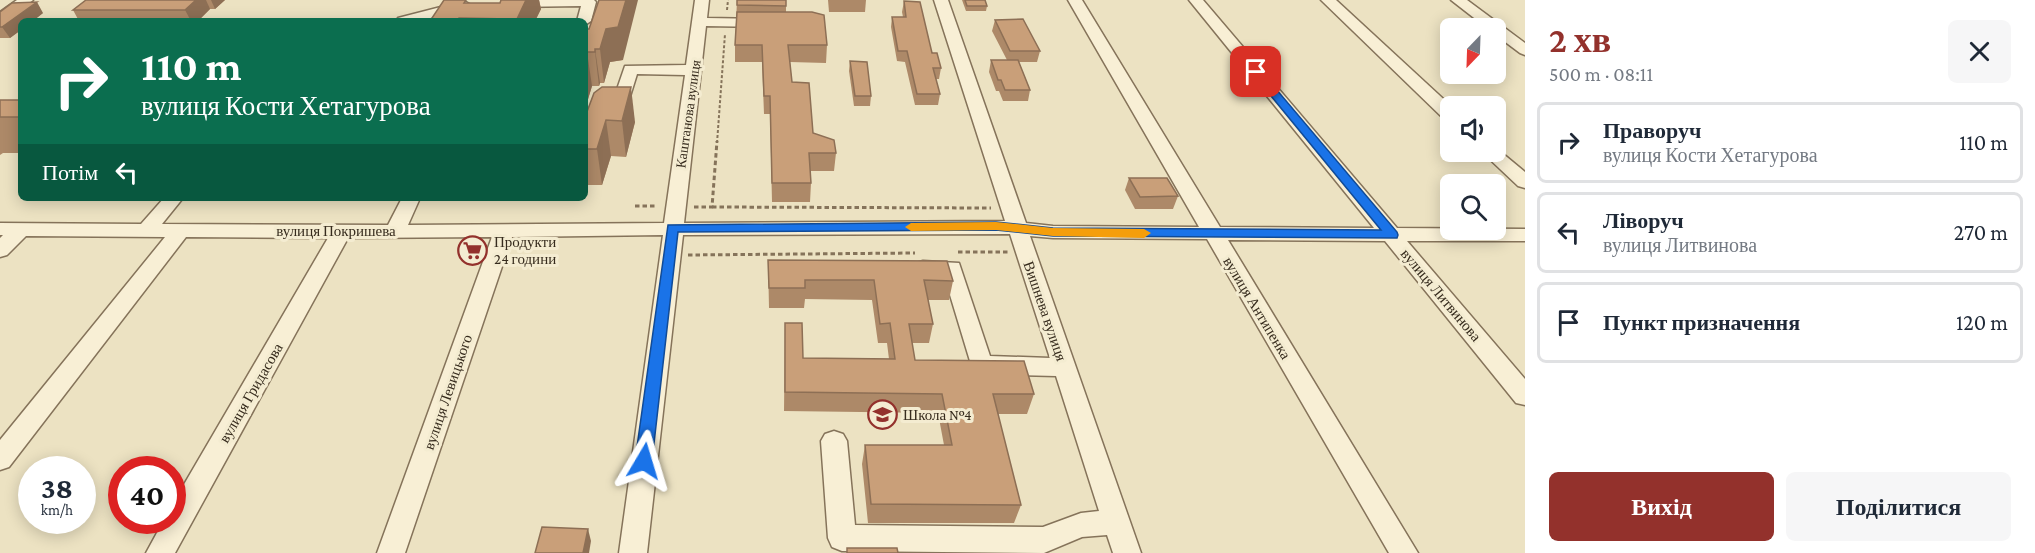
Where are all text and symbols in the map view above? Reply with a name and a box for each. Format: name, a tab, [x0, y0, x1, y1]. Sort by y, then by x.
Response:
north arrow	[1440, 18, 1506, 84]
map controls	[1440, 18, 1506, 240]
text: 2 хв	[1549, 20, 1611, 60]
button: close	[1948, 20, 2011, 83]
icon: right	[42, 42, 120, 120]
text: 110 m	[141, 42, 242, 89]
pin	[1230, 46, 1281, 97]
icon: arrive	[1239, 55, 1272, 88]
street label: Каштанова вулиця	[672, 58, 704, 169]
text: 500 m · 08:11	[1549, 63, 1653, 85]
text: вулиця Кости Хетагурова	[141, 91, 431, 121]
button: sound	[1440, 96, 1506, 162]
text: Праворуч	[1603, 118, 1701, 143]
icon: right	[1552, 126, 1585, 159]
text: 110 m	[1959, 130, 2008, 155]
text: вулиця Кости Хетагурова	[1603, 144, 1818, 166]
icon: left	[110, 156, 143, 189]
text: Потім	[42, 160, 98, 185]
button: search	[1440, 174, 1506, 240]
text: Ліворуч	[1603, 208, 1684, 233]
icon: left	[1552, 216, 1585, 249]
text: 270 m	[1954, 220, 2008, 245]
street label: вулиця Покришева	[276, 223, 396, 239]
place label: Продукти 24 години	[494, 234, 556, 267]
text: вулиця Литвинова	[1603, 234, 1757, 256]
supermarket icon: Продукти 24 години	[457, 235, 489, 267]
street label: вулиця Литвинова	[1398, 246, 1484, 345]
street label: вулиця Антипенка	[1220, 254, 1294, 362]
street label: Вишнева вулиця	[1020, 259, 1070, 363]
icon: arrive	[1552, 306, 1585, 339]
text: Пункт призначення	[1603, 310, 1800, 335]
text: 120 m	[1956, 310, 2008, 335]
street label: вулиця Левицького	[421, 332, 475, 452]
street label: вулиця Гридасова	[216, 340, 286, 445]
school or university icon: Школа №4	[866, 399, 898, 431]
place label: Школа №4	[903, 407, 972, 423]
position arrow	[612, 429, 676, 493]
speed limit sign: 40	[108, 456, 186, 534]
text: 38	[41, 471, 73, 504]
button: Вихід	[1549, 472, 1774, 541]
button: Поділитися	[1786, 472, 2011, 541]
text: km/h	[41, 502, 73, 518]

